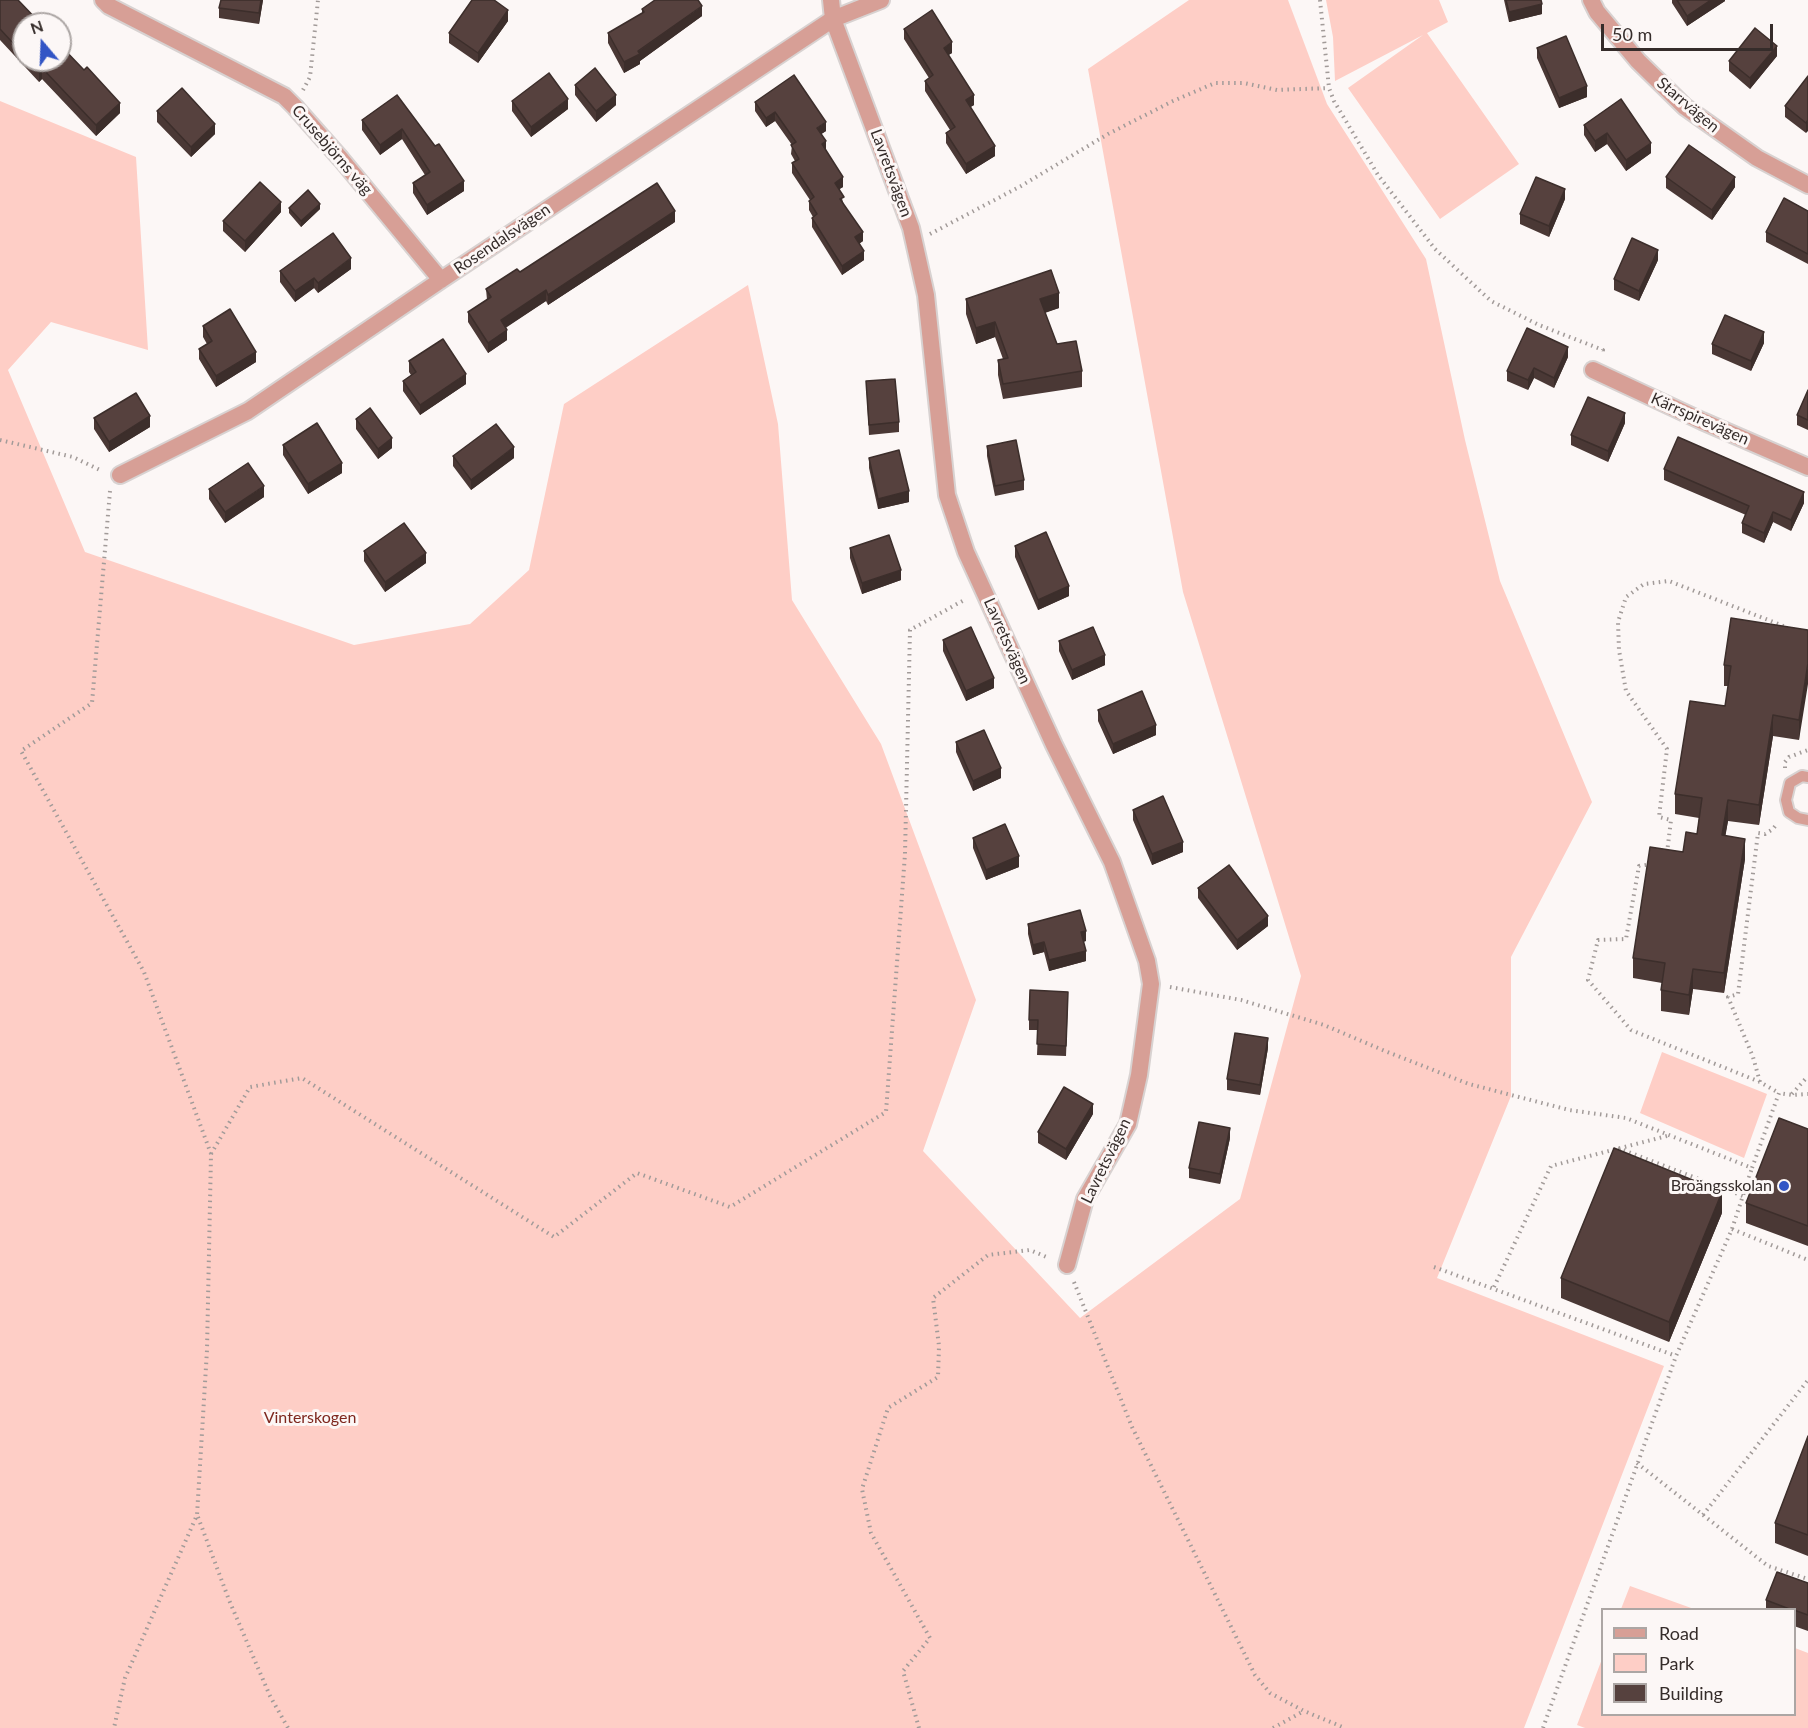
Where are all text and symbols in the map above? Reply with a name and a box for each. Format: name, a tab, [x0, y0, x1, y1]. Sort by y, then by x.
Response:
north arrow	[12, 12, 72, 72]
scale bar	[1604, 12, 1776, 50]
text: N	[28, 15, 46, 37]
text: 50 m	[1612, 23, 1652, 45]
street label: Starrvägen	[1653, 73, 1723, 137]
street label: Crusebjörns väg	[288, 101, 376, 199]
street label: Lavretsvägen	[866, 126, 916, 220]
street label: Rosendalsvägen	[450, 200, 554, 278]
street label: Kärrspirevägen	[1648, 389, 1752, 449]
street label: Lavretsvägen	[979, 595, 1035, 687]
street label: Lavretsvägen	[1077, 1115, 1135, 1207]
place label: Broängsskolan	[1671, 1176, 1772, 1196]
marker: Broängsskolan	[1777, 1179, 1791, 1193]
park label: Vinterskogen	[264, 1408, 356, 1428]
legend	[1601, 1608, 1796, 1716]
text: Road	[1659, 1622, 1699, 1644]
text: Park	[1659, 1652, 1694, 1674]
text: Building	[1659, 1682, 1723, 1704]

